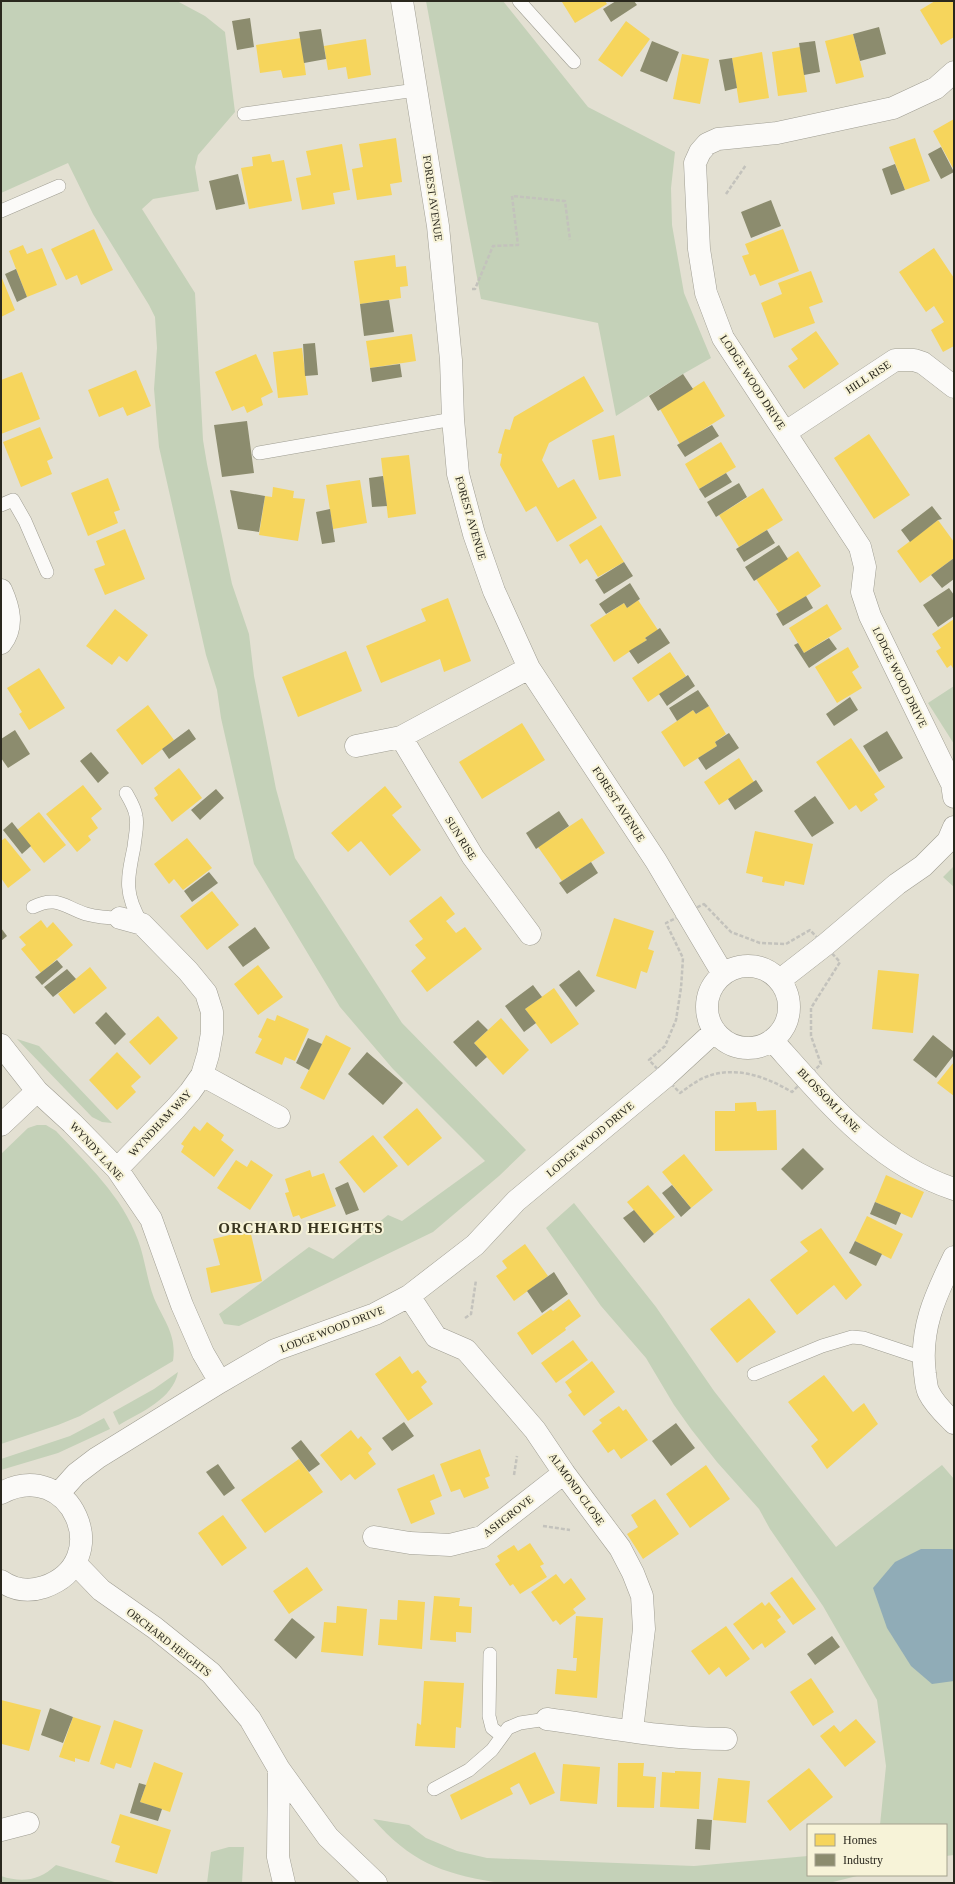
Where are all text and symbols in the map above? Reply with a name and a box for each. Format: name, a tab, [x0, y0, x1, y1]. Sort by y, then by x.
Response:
street label: FOREST AVENUE	[421, 154, 445, 242]
street label: LODGE WOOD DRIVE	[718, 332, 788, 432]
street label: HILL RISE	[843, 358, 893, 396]
street label: FOREST AVENUE	[453, 475, 489, 562]
street label: LODGE WOOD DRIVE	[870, 625, 930, 729]
street label: FOREST AVENUE	[590, 764, 648, 844]
street label: SUN RISE	[443, 814, 479, 862]
street label: BLOSSOM LANE	[795, 1066, 863, 1135]
street label: WYNDHAM WAY	[126, 1087, 194, 1159]
street label: LODGE WOOD DRIVE	[544, 1099, 636, 1179]
street label: WYNDY LANE	[68, 1120, 126, 1183]
district label: ORCHARD HEIGHTS	[218, 1220, 384, 1236]
street label: LODGE WOOD DRIVE	[278, 1304, 386, 1354]
street label: ALMOND CLOSE	[547, 1451, 607, 1527]
street label: ASHGROVE	[481, 1493, 536, 1539]
street label: ORCHARD HEIGHTS	[124, 1605, 214, 1679]
legend	[807, 1824, 947, 1876]
text: Homes	[843, 1833, 877, 1847]
text: Industry	[843, 1853, 883, 1867]

